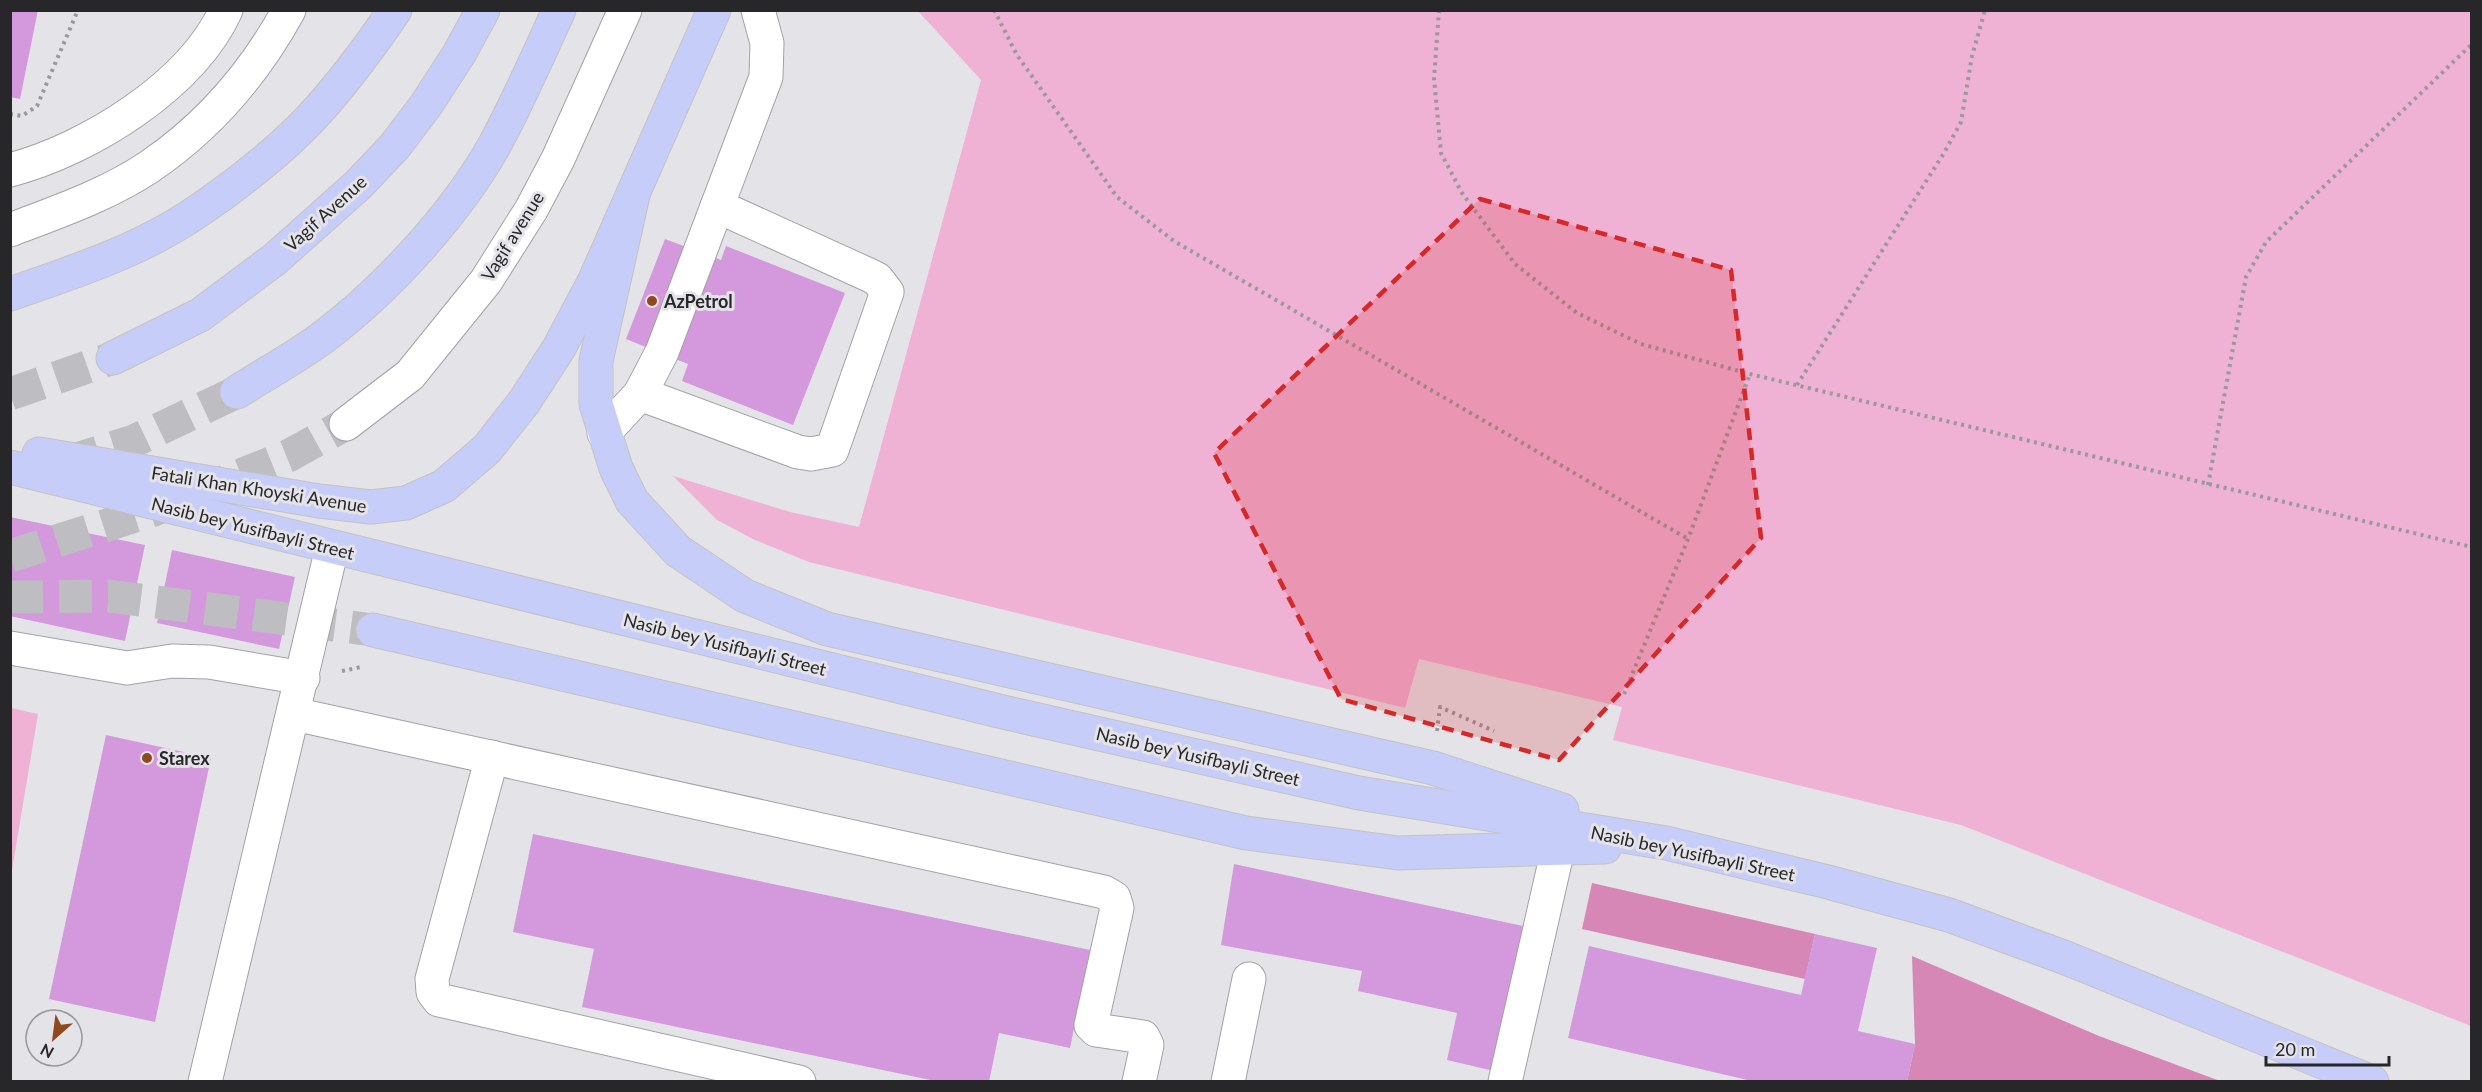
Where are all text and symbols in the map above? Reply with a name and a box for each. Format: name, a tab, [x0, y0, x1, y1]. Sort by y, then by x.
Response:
street label: Vagif Avenue	[279, 170, 371, 256]
street label: Vagif avenue	[476, 187, 548, 285]
place label: AzPetrol	[663, 290, 733, 312]
marker: AzPetrol	[645, 294, 659, 308]
street label: Fatali Khan Khoyski Avenue	[150, 461, 368, 517]
street label: Nasib bey Yusifbayli Street	[149, 492, 357, 564]
street label: Nasib bey Yusifbayli Street	[621, 608, 829, 680]
street label: Nasib bey Yusifbayli Street	[1094, 722, 1302, 790]
place label: Starex	[159, 747, 210, 769]
marker: Starex	[140, 751, 154, 765]
street label: Nasib bey Yusifbayli Street	[1589, 821, 1798, 886]
north arrow	[24, 1008, 84, 1068]
scale bar	[2266, 1029, 2389, 1067]
text: 20 m	[2275, 1038, 2315, 1060]
text: N	[37, 1040, 57, 1063]

